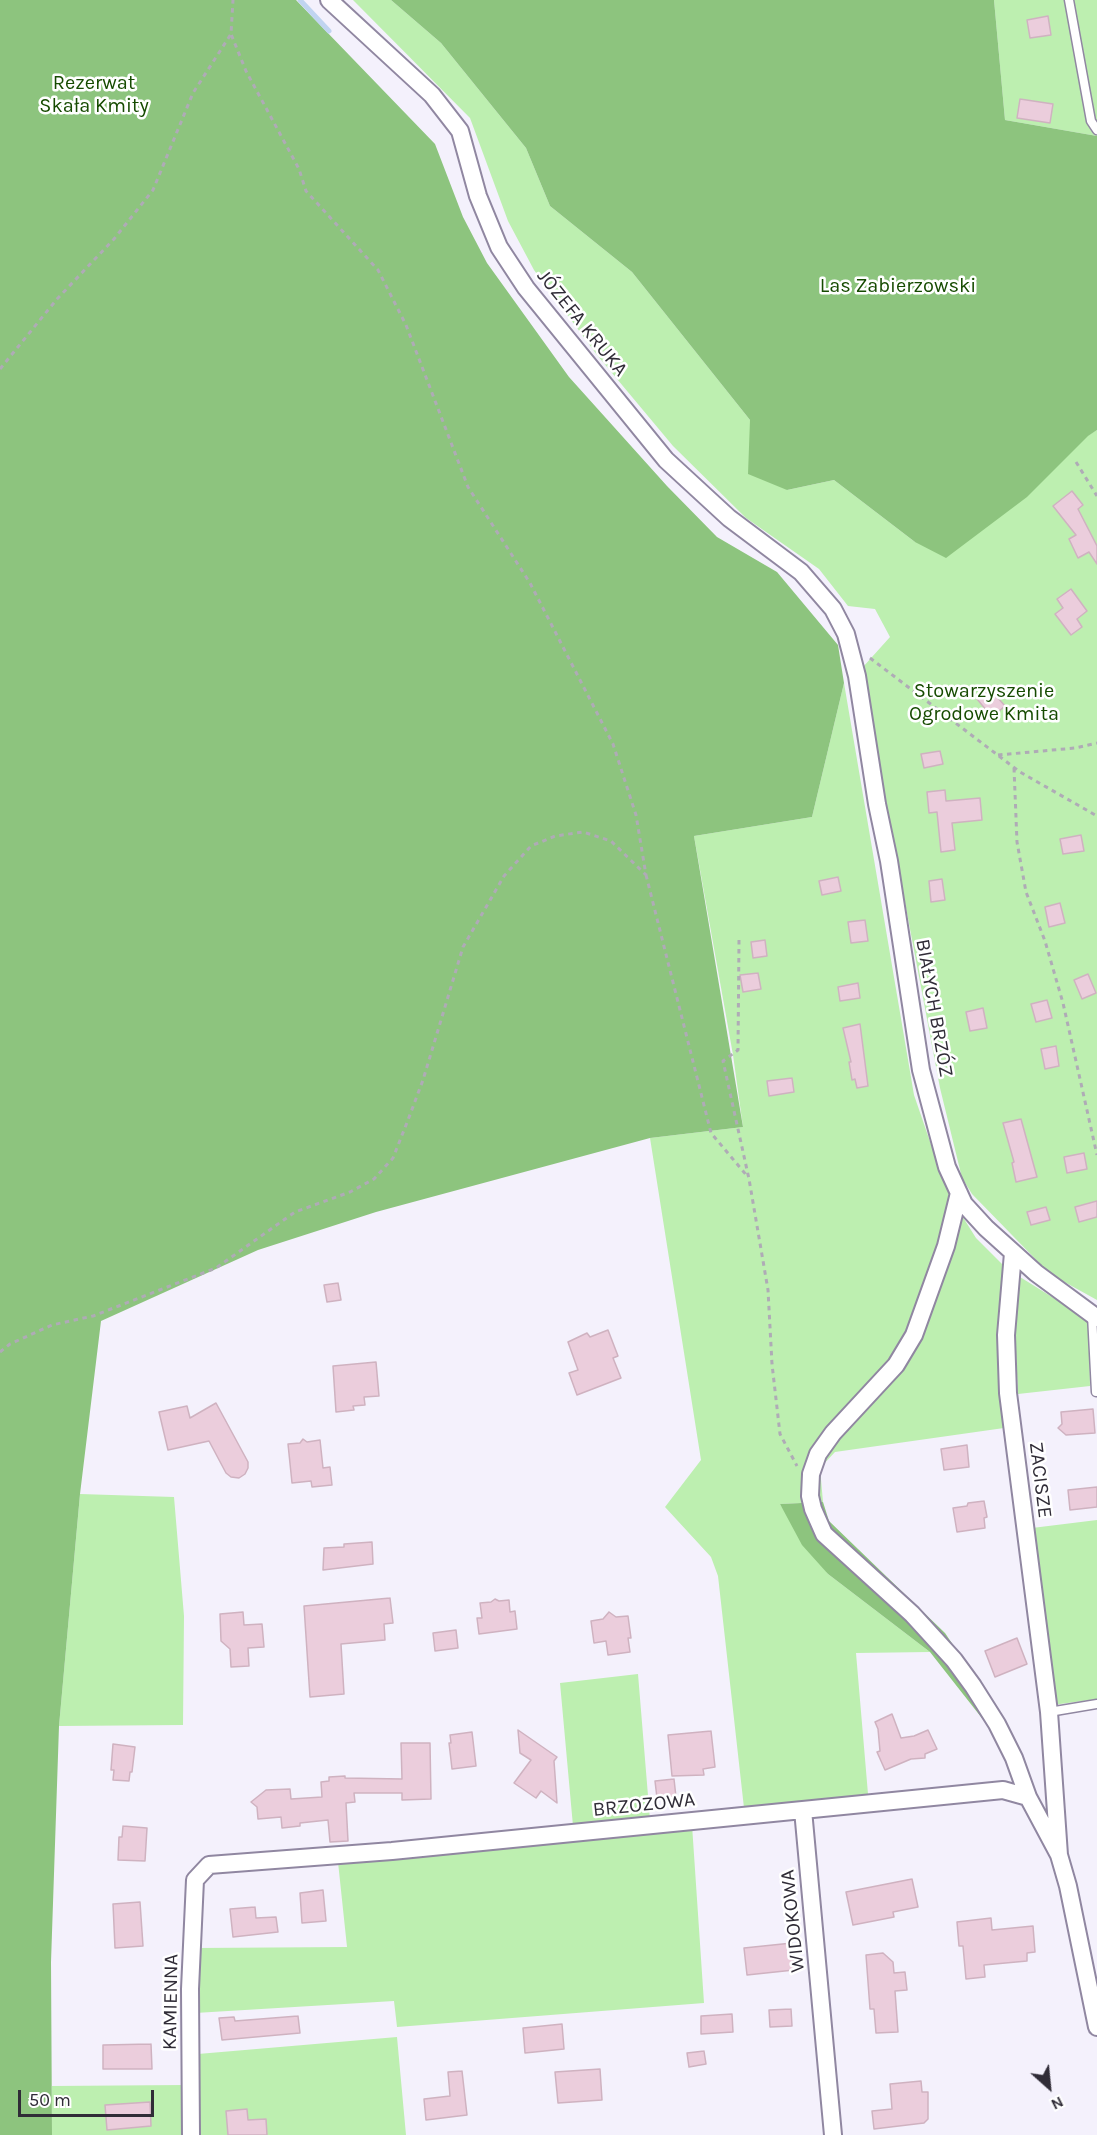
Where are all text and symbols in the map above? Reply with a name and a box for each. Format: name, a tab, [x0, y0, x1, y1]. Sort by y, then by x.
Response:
park label: Rezerwat Skała Kmity	[39, 71, 149, 118]
street label: JÓZEFA KRUKA	[532, 265, 632, 381]
park label: Las Zabierzowski	[820, 274, 976, 298]
park label: Stowarzyszenie Ogrodowe Kmita	[909, 679, 1059, 726]
street label: BIAŁYCH BRZÓZ	[910, 937, 958, 1079]
street label: ZACISZE	[1023, 1441, 1057, 1519]
street label: BRZOZOWA	[592, 1788, 696, 1822]
street label: WIDOKOWA	[776, 1868, 810, 1974]
street label: KAMIENNA	[158, 1954, 184, 2050]
north arrow	[1019, 2057, 1079, 2117]
scale bar	[21, 2078, 158, 2116]
text: 50 m	[29, 2089, 71, 2111]
text: N	[1048, 2092, 1067, 2115]

